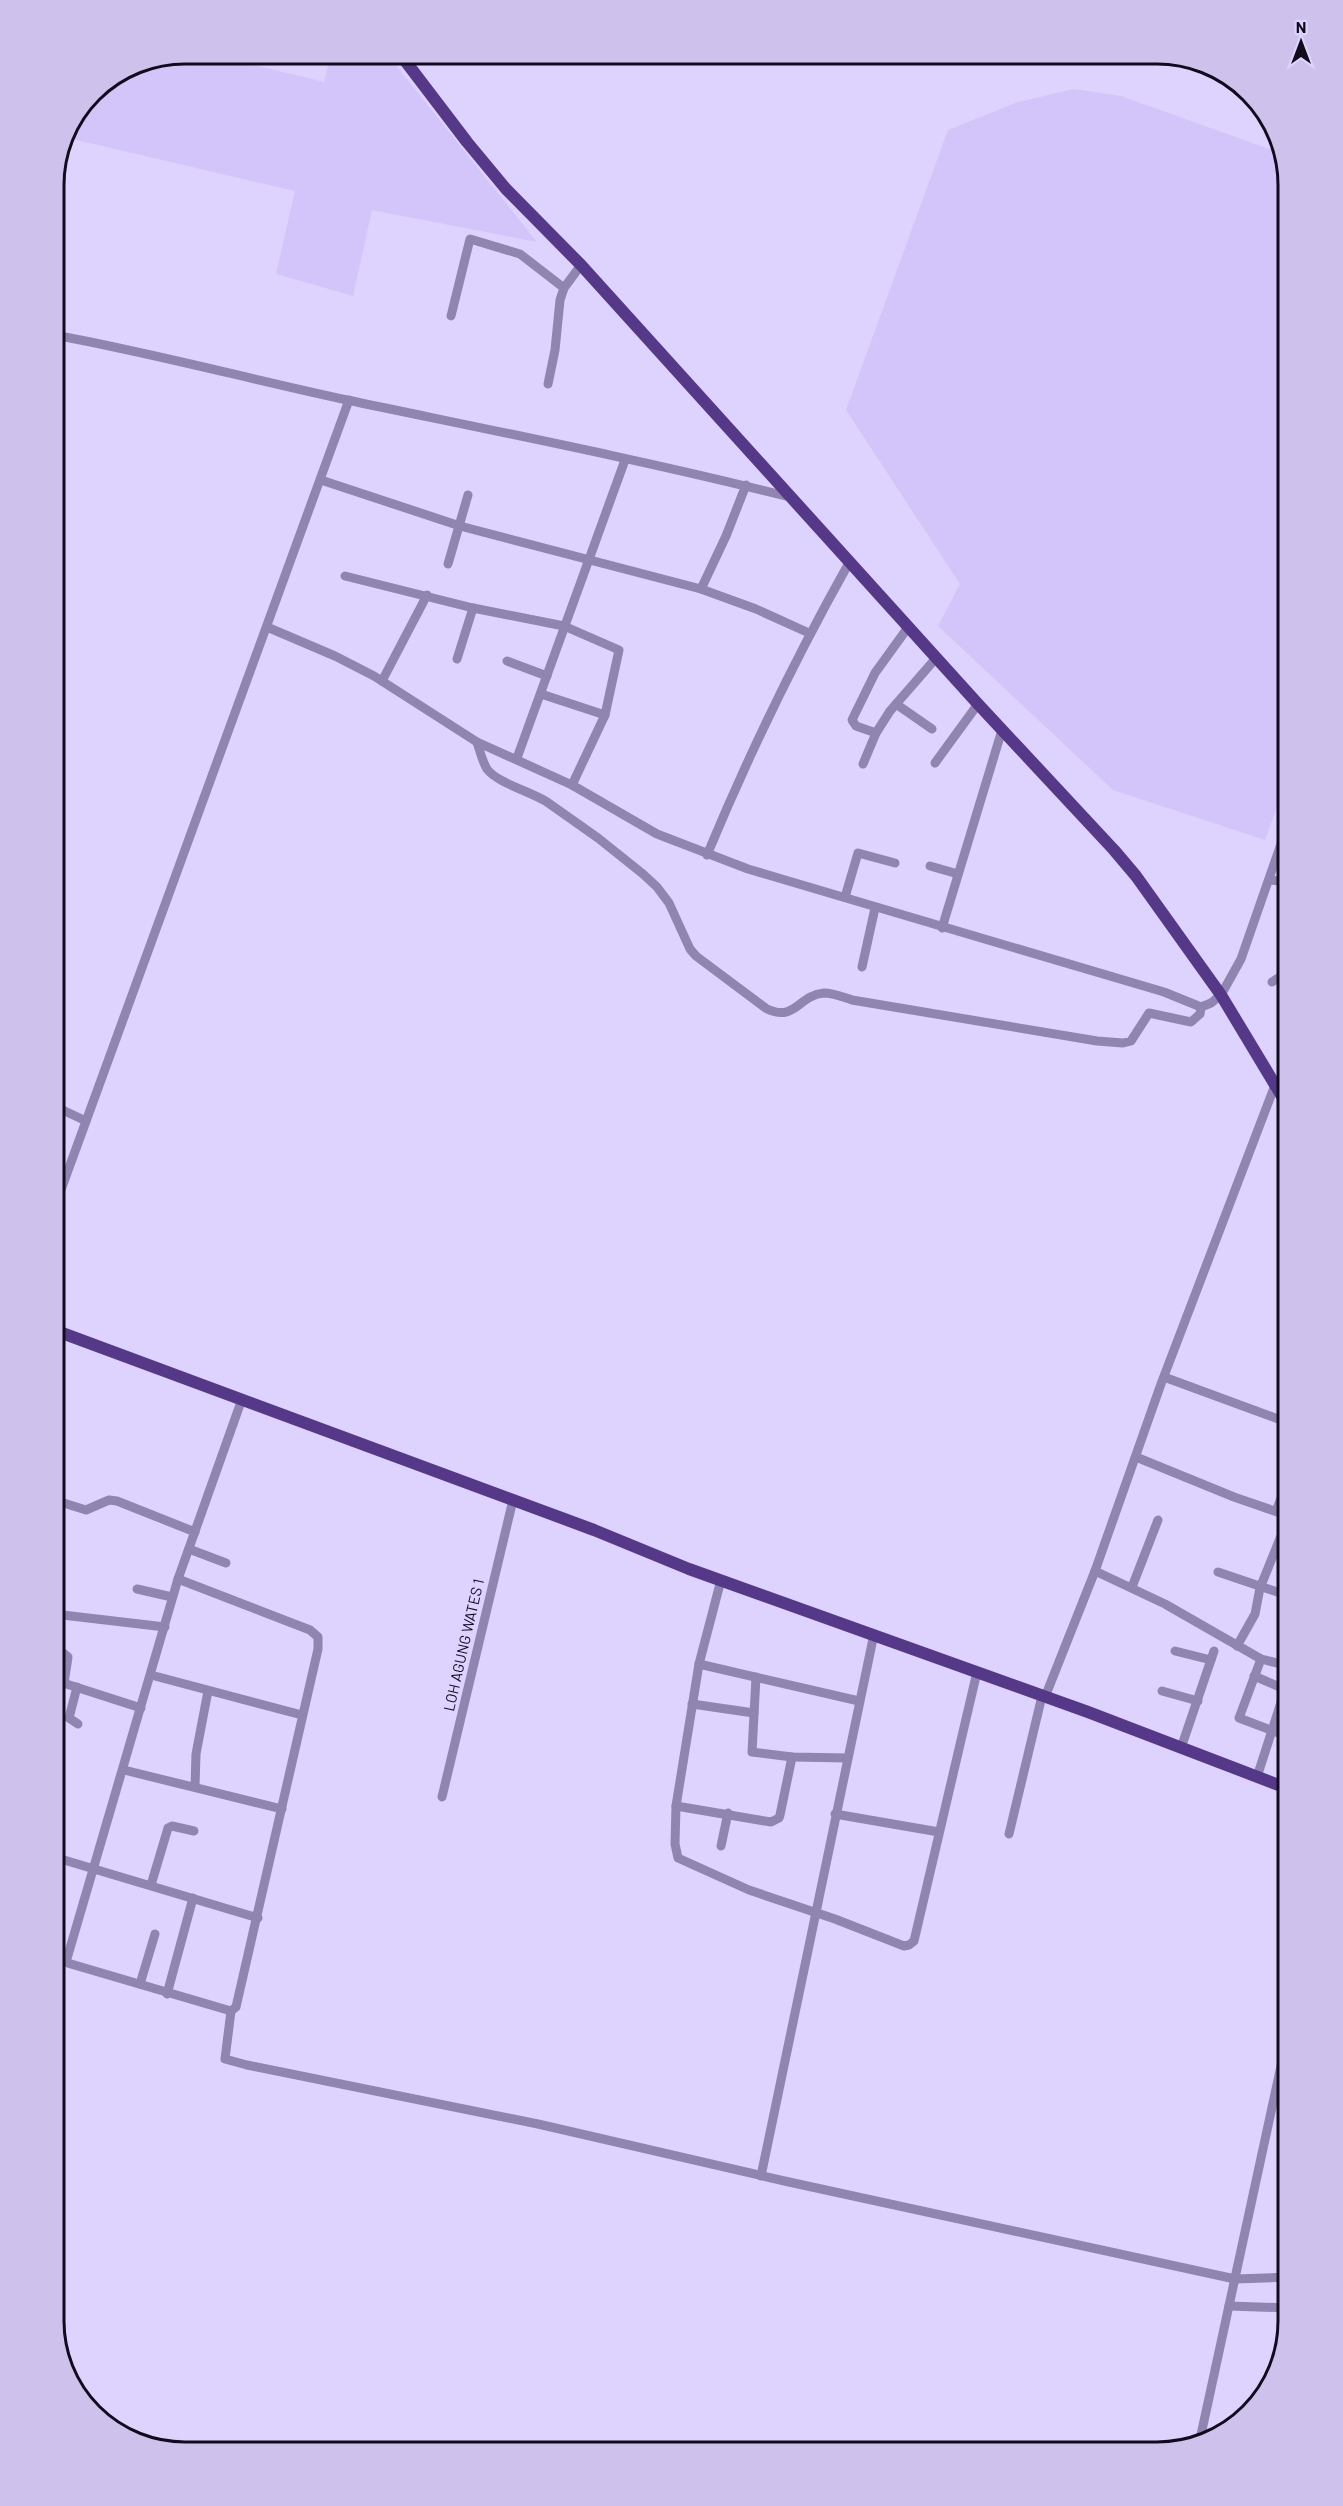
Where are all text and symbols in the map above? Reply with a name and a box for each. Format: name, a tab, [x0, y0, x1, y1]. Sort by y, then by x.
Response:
north arrow	[1271, 12, 1331, 72]
text: N	[1296, 17, 1306, 36]
street label: LOH AGUNG WATES 1	[439, 1577, 487, 1713]

